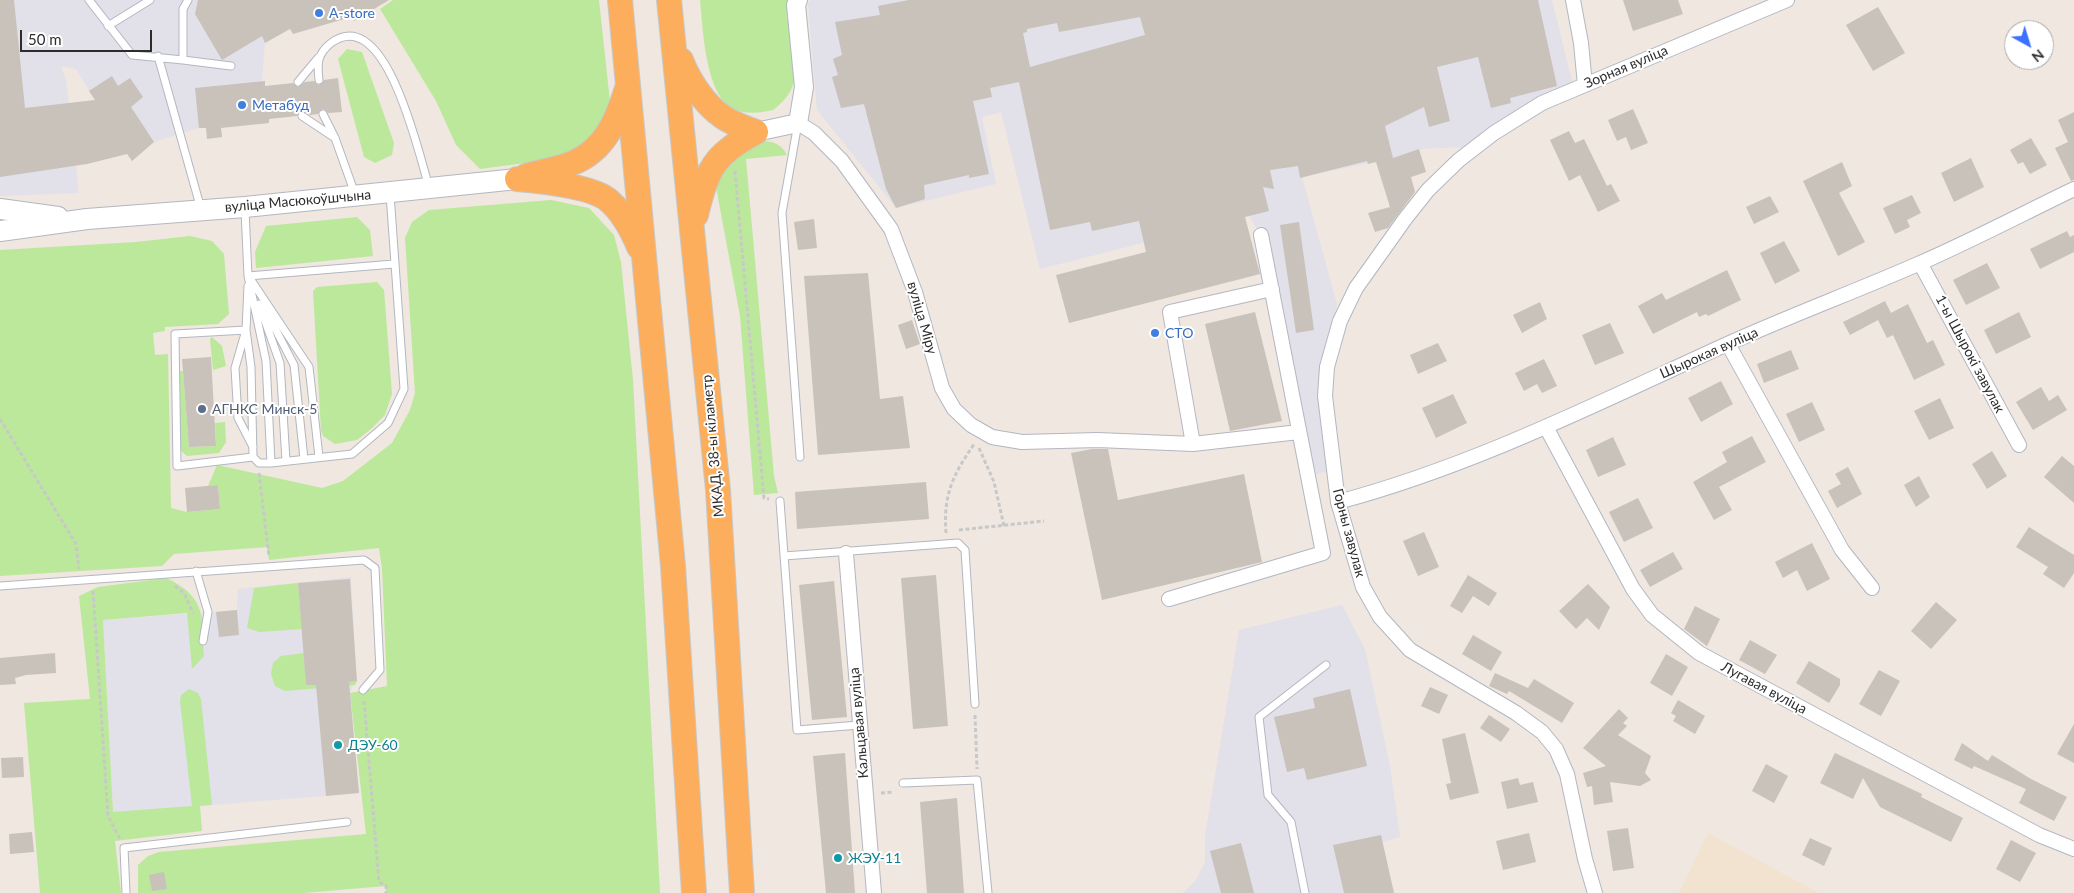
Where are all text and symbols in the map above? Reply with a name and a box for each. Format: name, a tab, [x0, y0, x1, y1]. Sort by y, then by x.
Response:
place label: А-store	[329, 5, 375, 21]
marker: А-store	[313, 7, 325, 19]
scale bar	[22, 20, 155, 52]
north arrow	[2004, 20, 2054, 70]
text: 50 m	[28, 30, 62, 48]
street label: Зорная вуліца	[1582, 42, 1670, 92]
text: N	[2029, 46, 2048, 66]
place label: Метабуд	[252, 97, 309, 113]
marker: Метабуд	[236, 99, 248, 111]
street label: вуліца Масюкоўшчына	[224, 186, 372, 216]
street label: вуліца Міру	[904, 280, 940, 356]
street label: 1-ы Шырокі завулак	[1932, 292, 2008, 416]
street label: Шырокая вуліца	[1657, 324, 1761, 382]
place label: СТО	[1165, 325, 1193, 341]
marker: СТО	[1149, 327, 1161, 339]
street label: МКАД, 38-ы кіламетр	[698, 374, 728, 518]
place label: АГНКС Минск-5	[212, 401, 317, 417]
marker: АГНКС Минск-5	[196, 403, 208, 415]
street label: Горны завулак	[1329, 487, 1369, 579]
street label: Лугавая вуліца	[1718, 658, 1810, 718]
street label: Кальцавая вуліца	[846, 667, 872, 779]
place label: ДЭУ-60	[348, 737, 398, 753]
marker: ДЭУ-60	[332, 739, 344, 751]
place label: ЖЭУ-11	[848, 850, 901, 866]
marker: ЖЭУ-11	[832, 852, 844, 864]

